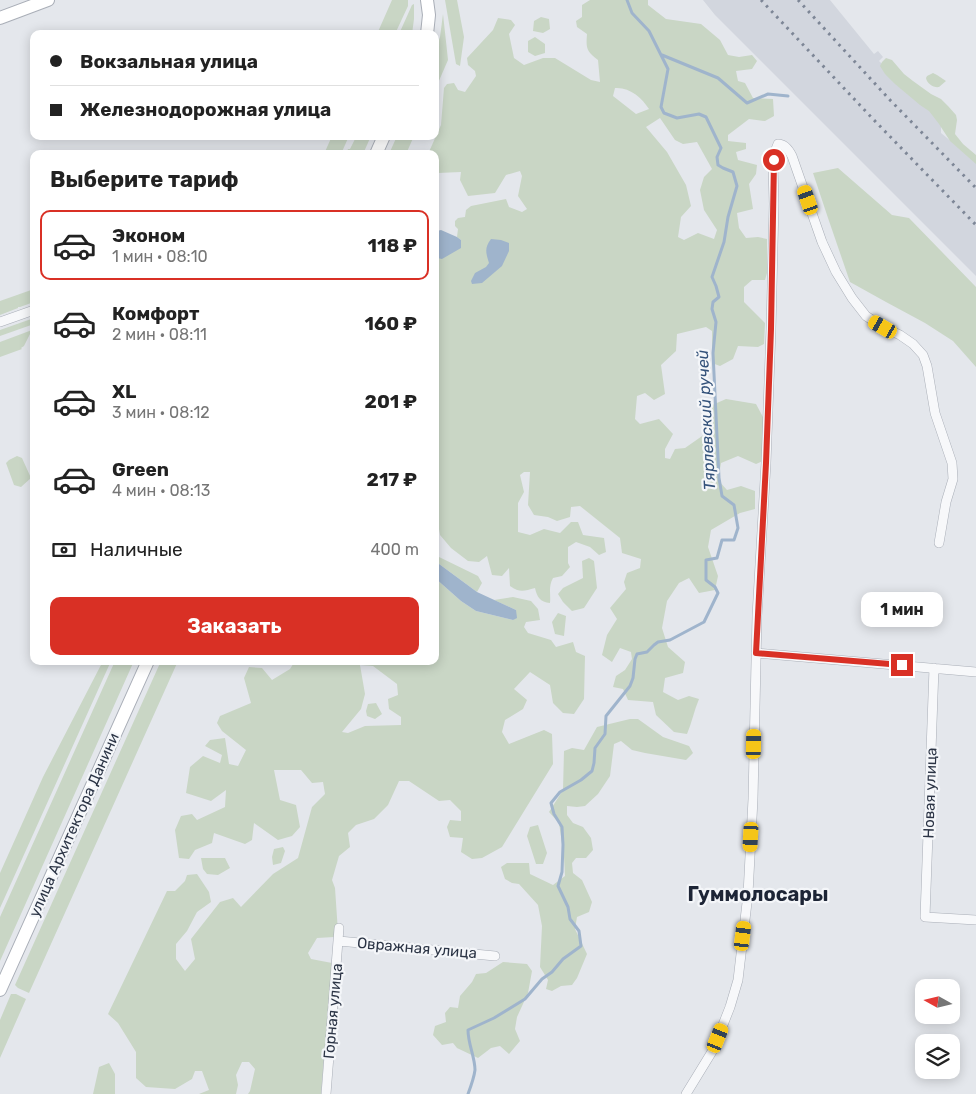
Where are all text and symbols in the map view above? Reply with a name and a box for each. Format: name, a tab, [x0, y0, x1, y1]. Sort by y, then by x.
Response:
text: Вокзальная улица	[80, 50, 258, 73]
text: Железнодорожная улица	[80, 98, 331, 121]
route start	[763, 149, 785, 171]
text: Выберите тариф	[50, 166, 239, 193]
car	[796, 183, 819, 217]
icon: car	[52, 223, 97, 268]
text: Эконом	[112, 224, 185, 247]
text: 118 ₽	[368, 234, 417, 257]
text: 1 мин · 08:10	[112, 247, 208, 266]
icon: car	[52, 301, 97, 346]
text: Комфорт	[112, 302, 199, 325]
text: 160 ₽	[365, 312, 417, 335]
car	[866, 313, 899, 341]
text: 2 мин · 08:11	[112, 325, 207, 344]
water label: Тярлевский ручей	[693, 349, 719, 491]
icon: car	[52, 379, 97, 424]
text: XL	[112, 380, 136, 403]
text: 201 ₽	[365, 390, 417, 413]
text: 3 мин · 08:12	[112, 403, 210, 422]
icon: car	[52, 457, 97, 502]
text: Green	[112, 458, 169, 481]
text: 217 ₽	[367, 468, 417, 491]
text: 4 мин · 08:13	[112, 481, 210, 500]
icon: cash	[50, 536, 78, 564]
text: Наличные	[90, 538, 183, 561]
text: 400 m	[371, 540, 419, 559]
callout: 1 мин	[861, 592, 943, 628]
button: Заказать	[50, 597, 419, 655]
text: 1 мин	[880, 600, 924, 619]
route end	[891, 654, 913, 676]
car	[746, 729, 761, 759]
street label: улица Архитектора Данини	[25, 730, 123, 920]
street label: Новая улица	[919, 747, 941, 839]
car	[742, 822, 759, 852]
district label: Гуммолосары	[688, 882, 828, 906]
car	[733, 920, 752, 952]
street label: Овражная улица	[356, 934, 478, 962]
street label: Горная улица	[320, 962, 346, 1060]
north arrow	[915, 979, 960, 1024]
map controls	[915, 979, 960, 1079]
car	[705, 1021, 730, 1055]
button: layers	[915, 1034, 960, 1079]

